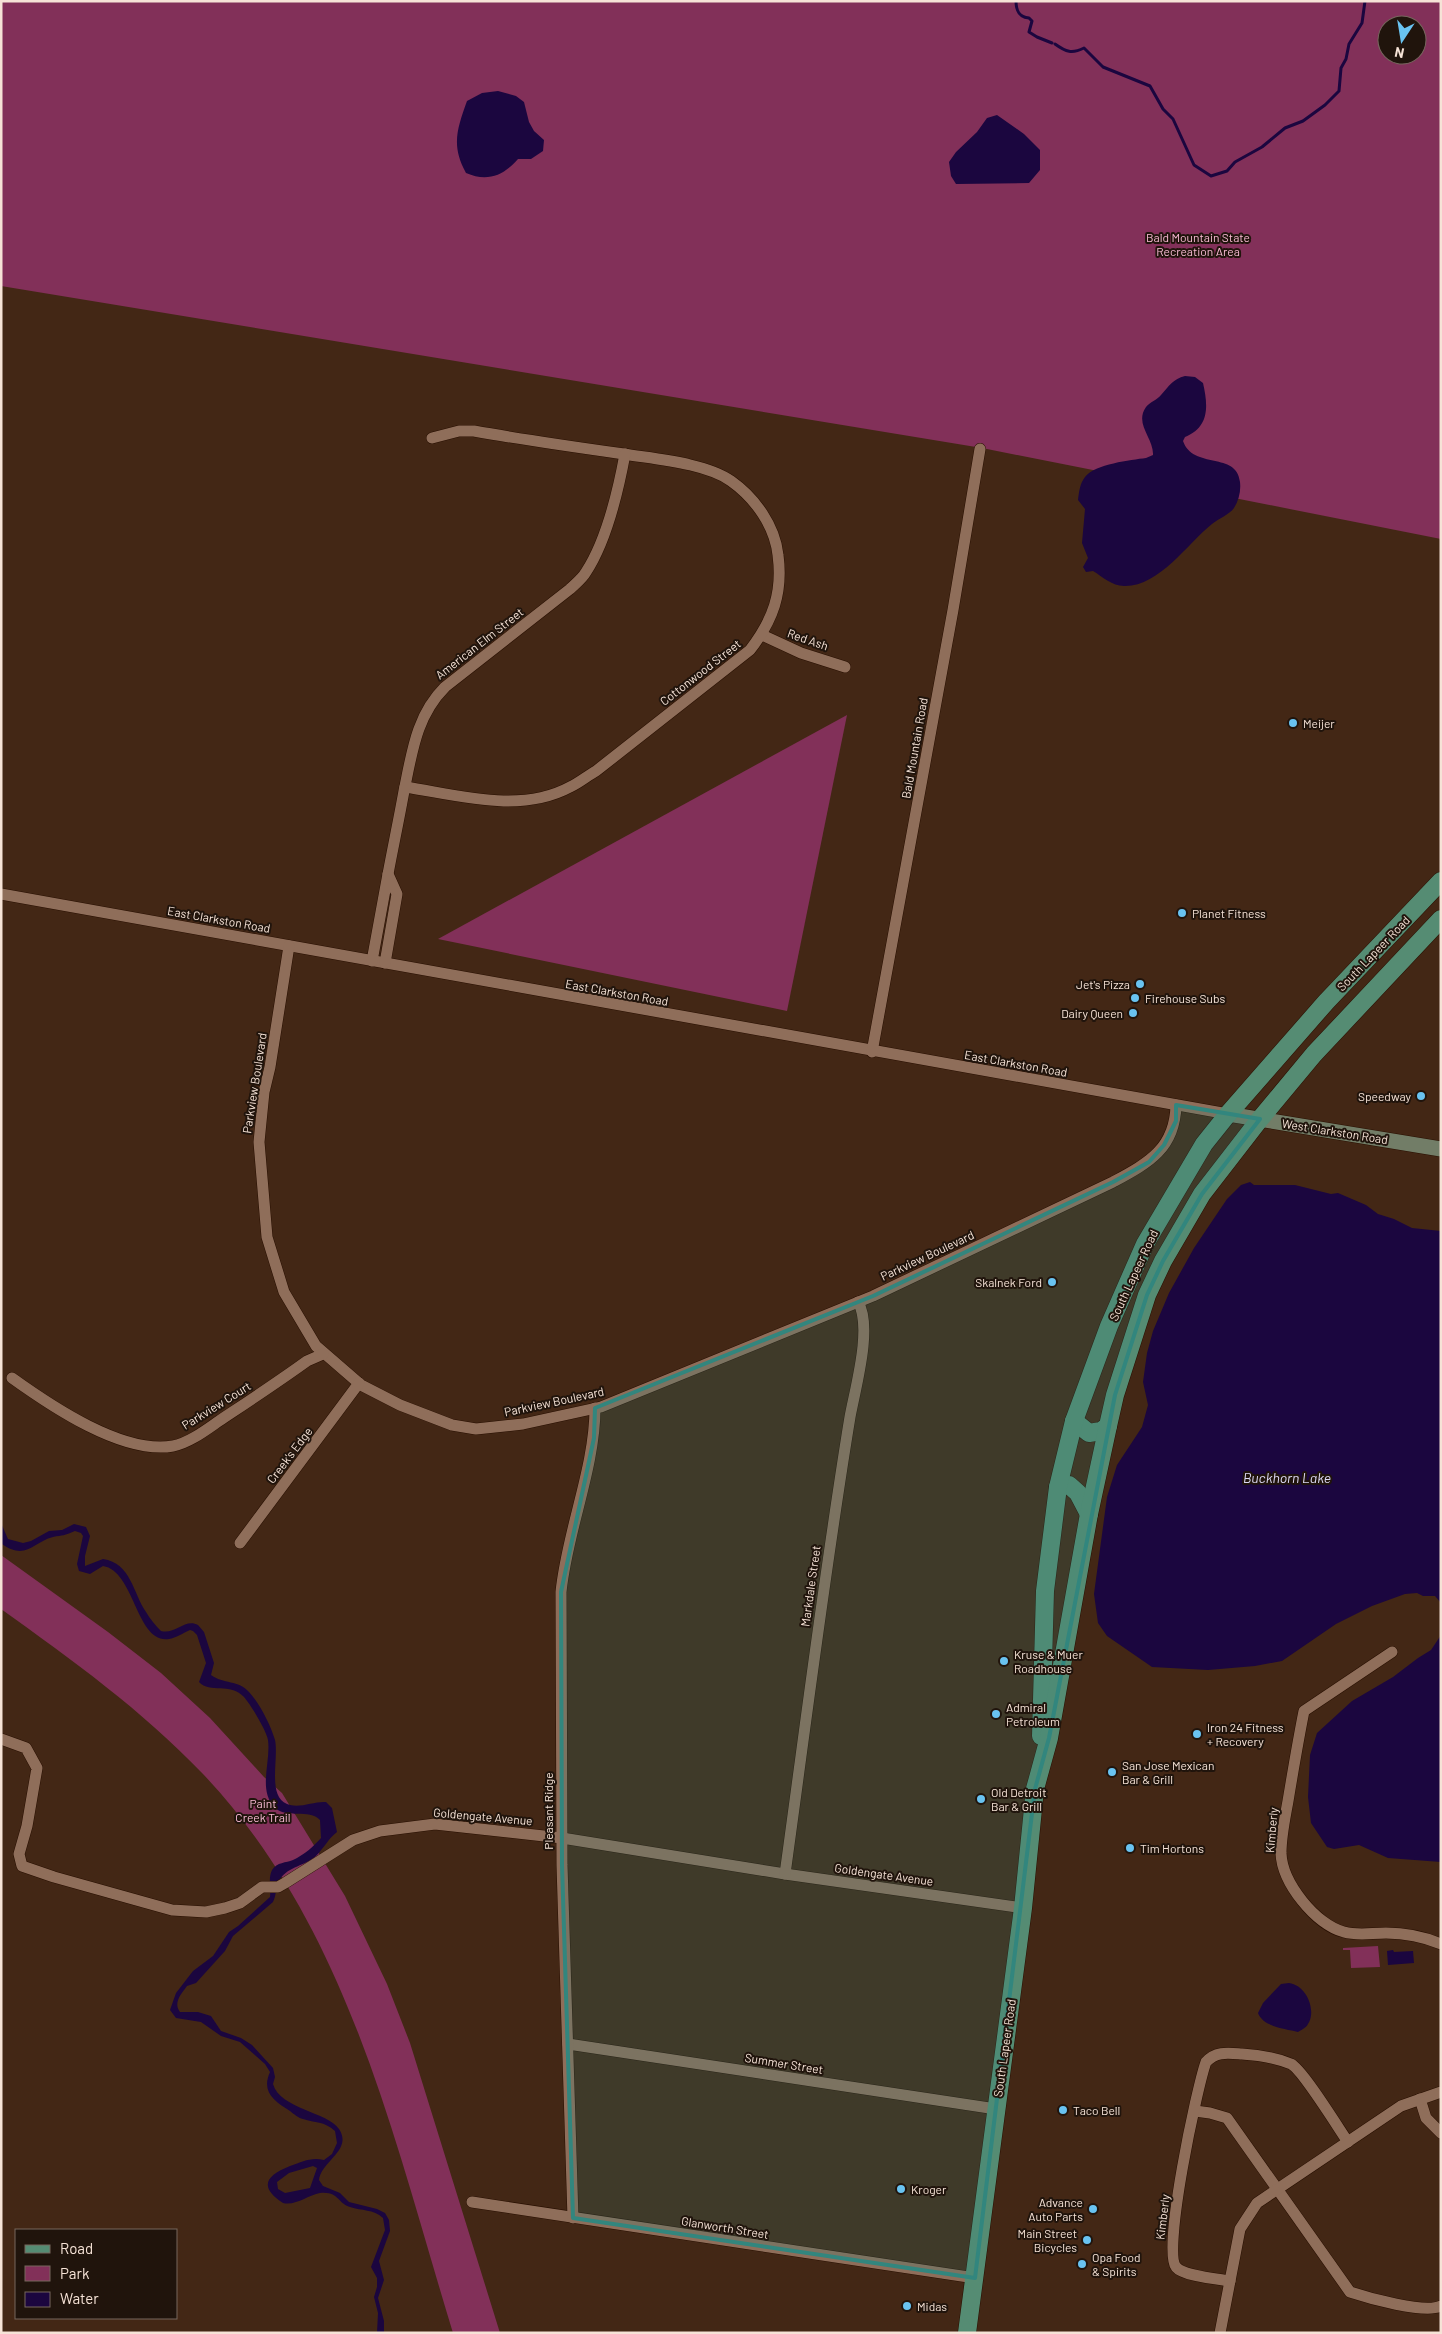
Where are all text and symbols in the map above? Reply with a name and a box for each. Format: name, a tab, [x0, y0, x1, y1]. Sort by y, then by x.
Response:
north arrow	[1377, 15, 1427, 65]
text: N	[1393, 44, 1406, 62]
park label: Bald Mountain State Recreation Area	[1146, 230, 1250, 258]
street label: American Elm Street	[432, 604, 526, 682]
street label: Red Ash	[786, 626, 830, 652]
street label: Cottonwood Street	[657, 636, 743, 708]
street label: Bald Mountain Road	[898, 696, 930, 800]
place label: Meijer	[1303, 716, 1335, 730]
marker: Meijer	[1287, 717, 1299, 729]
street label: East Clarkston Road	[166, 903, 272, 935]
place label: Planet Fitness	[1192, 906, 1266, 920]
marker: Planet Fitness	[1176, 907, 1188, 919]
street label: South Lapeer Road	[1334, 913, 1412, 993]
street label: East Clarkston Road	[564, 976, 670, 1008]
place label: Jet's Pizza	[1076, 977, 1130, 991]
marker: Jet's Pizza	[1134, 978, 1146, 990]
place label: Firehouse Subs	[1145, 991, 1225, 1005]
marker: Firehouse Subs	[1129, 992, 1141, 1004]
place label: Dairy Queen	[1061, 1006, 1123, 1020]
marker: Dairy Queen	[1127, 1007, 1139, 1019]
street label: Parkview Boulevard	[239, 1032, 269, 1134]
street label: East Clarkston Road	[963, 1047, 1069, 1079]
place label: Speedway	[1358, 1089, 1411, 1103]
marker: Speedway	[1415, 1090, 1427, 1102]
street label: West Clarkston Road	[1281, 1116, 1389, 1146]
street label: Parkview Boulevard	[878, 1227, 976, 1283]
street label: South Lapeer Road	[1106, 1227, 1160, 1323]
place label: Skalnek Ford	[975, 1275, 1042, 1289]
marker: Skalnek Ford	[1046, 1276, 1058, 1288]
street label: Parkview Court	[179, 1378, 253, 1432]
street label: Parkview Boulevard	[503, 1384, 605, 1418]
street label: Creek's Edge	[263, 1424, 315, 1486]
water label: Buckhorn Lake	[1243, 1469, 1331, 1486]
street label: Markdale Street	[797, 1544, 823, 1628]
place label: Kruse & Muer Roadhouse	[1014, 1647, 1083, 1675]
marker: Kruse & Muer Roadhouse	[998, 1655, 1010, 1667]
place label: Admiral Petroleum	[1006, 1700, 1060, 1728]
marker: Admiral Petroleum	[990, 1708, 1002, 1720]
place label: Iron 24 Fitness + Recovery	[1207, 1720, 1284, 1748]
marker: Iron 24 Fitness + Recovery	[1191, 1728, 1203, 1740]
place label: San Jose Mexican Bar & Grill	[1122, 1758, 1214, 1786]
marker: San Jose Mexican Bar & Grill	[1106, 1766, 1118, 1778]
street label: Pleasant Ridge	[541, 1772, 555, 1850]
place label: Old Detroit Bar & Grill	[991, 1785, 1047, 1813]
marker: Old Detroit Bar & Grill	[975, 1793, 987, 1805]
park label: Paint Creek Trail	[235, 1796, 291, 1824]
street label: Goldengate Avenue	[433, 1805, 533, 1827]
street label: Kimberly	[1262, 1806, 1280, 1853]
place label: Tim Hortons	[1140, 1841, 1204, 1855]
marker: Tim Hortons	[1124, 1842, 1136, 1854]
street label: Goldengate Avenue	[834, 1860, 934, 1888]
street label: South Lapeer Road	[990, 1998, 1018, 2098]
street label: Summer Street	[744, 2050, 824, 2076]
place label: Taco Bell	[1073, 2103, 1120, 2117]
marker: Taco Bell	[1057, 2104, 1069, 2116]
place label: Kroger	[911, 2182, 947, 2196]
marker: Kroger	[895, 2183, 907, 2195]
street label: Kimberly	[1152, 2193, 1172, 2241]
place label: Advance Auto Parts	[1028, 2195, 1083, 2223]
marker: Advance Auto Parts	[1087, 2203, 1099, 2215]
street label: Glanworth Street	[680, 2213, 770, 2241]
place label: Main Street Bicycles	[1018, 2226, 1077, 2254]
legend	[15, 2229, 178, 2319]
marker: Main Street Bicycles	[1081, 2234, 1093, 2246]
text: Road	[60, 2239, 93, 2257]
place label: Opa Food & Spirits	[1092, 2250, 1141, 2278]
marker: Opa Food & Spirits	[1076, 2258, 1088, 2270]
text: Park	[60, 2264, 90, 2282]
text: Water	[60, 2289, 99, 2307]
place label: Midas	[917, 2299, 947, 2313]
marker: Midas	[901, 2300, 913, 2312]

